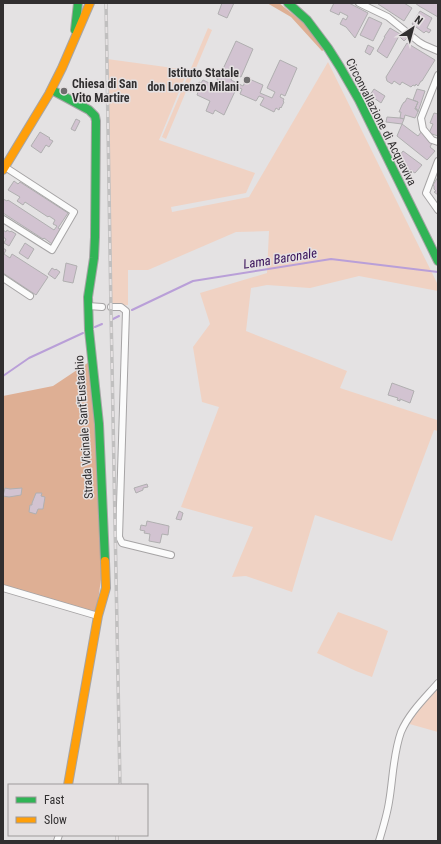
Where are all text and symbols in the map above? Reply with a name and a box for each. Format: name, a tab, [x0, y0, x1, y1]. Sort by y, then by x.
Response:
north arrow	[393, 8, 433, 48]
text: N	[412, 13, 425, 28]
street label: Circonvallazione di Acquaviva	[343, 56, 419, 188]
place label: Istituto Statale don Lorenzo Milani	[147, 66, 239, 94]
marker: Istituto Statale don Lorenzo Milani	[242, 75, 252, 85]
place label: Chiesa di San Vito Martire	[72, 77, 137, 105]
marker: Chiesa di San Vito Martire	[59, 86, 69, 96]
water label: Lama Baronale	[242, 245, 318, 272]
street label: Strada Vicinale Sant'Eustachio	[72, 355, 96, 499]
legend	[8, 784, 148, 836]
text: Fast	[44, 793, 65, 807]
text: Slow	[44, 813, 67, 827]

